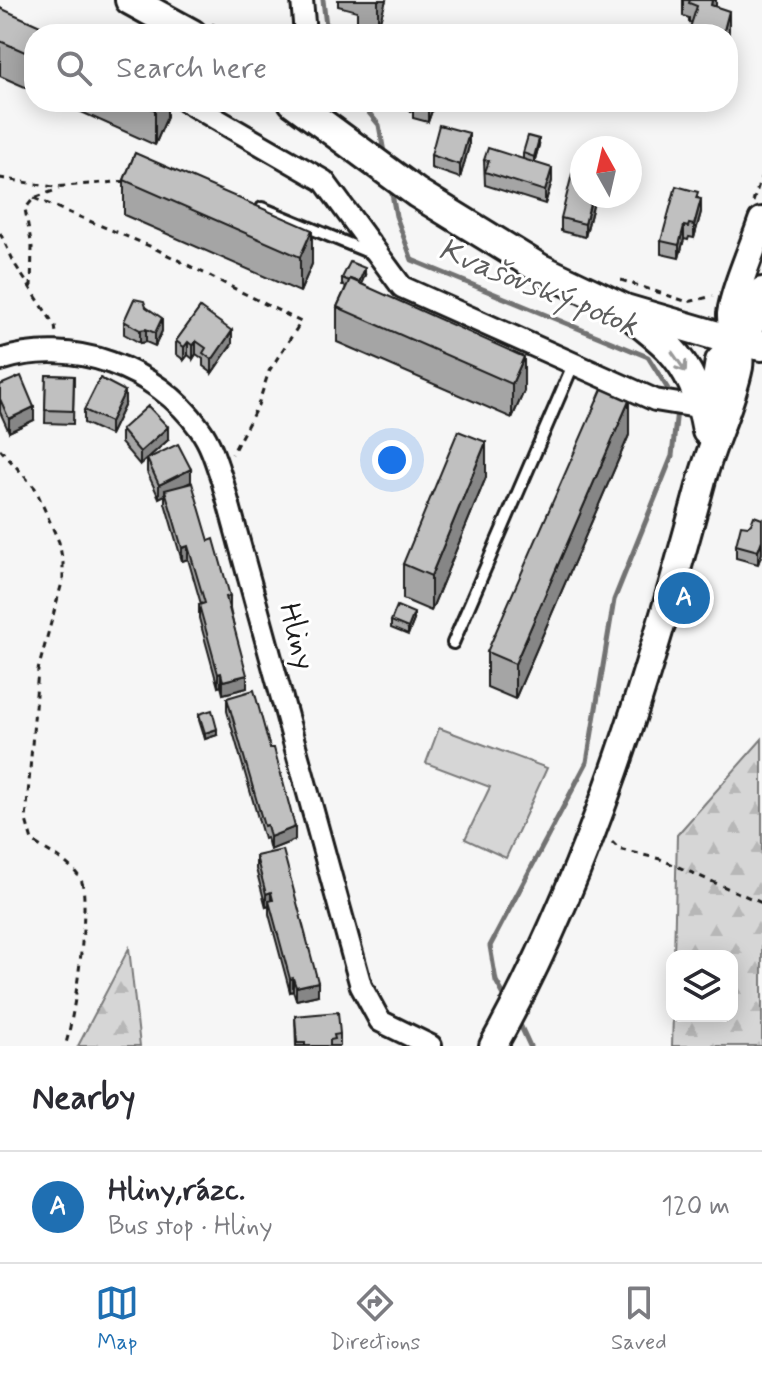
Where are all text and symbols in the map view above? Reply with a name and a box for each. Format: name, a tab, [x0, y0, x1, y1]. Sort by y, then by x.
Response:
search box	[24, 24, 738, 112]
icon: search	[52, 46, 96, 90]
text: Search here	[116, 49, 267, 88]
north arrow	[570, 136, 642, 208]
water label: Kvašovský potok	[432, 229, 644, 347]
one-way arrow	[671, 350, 687, 372]
your location	[372, 440, 412, 480]
pin: A	[658, 568, 710, 628]
street label: Hliny	[269, 599, 324, 674]
map controls	[666, 950, 738, 1022]
button: layers	[666, 950, 738, 1022]
text: Nearby	[32, 1076, 136, 1121]
text: Hliny,rázc.	[108, 1171, 245, 1210]
text: A	[49, 1190, 67, 1224]
text: 120 m	[661, 1190, 730, 1224]
text: Bus stop · Hliny	[108, 1210, 273, 1244]
tab: Map	[95, 1281, 139, 1357]
tab: Directions	[330, 1281, 420, 1357]
tab: Saved	[611, 1281, 667, 1357]

